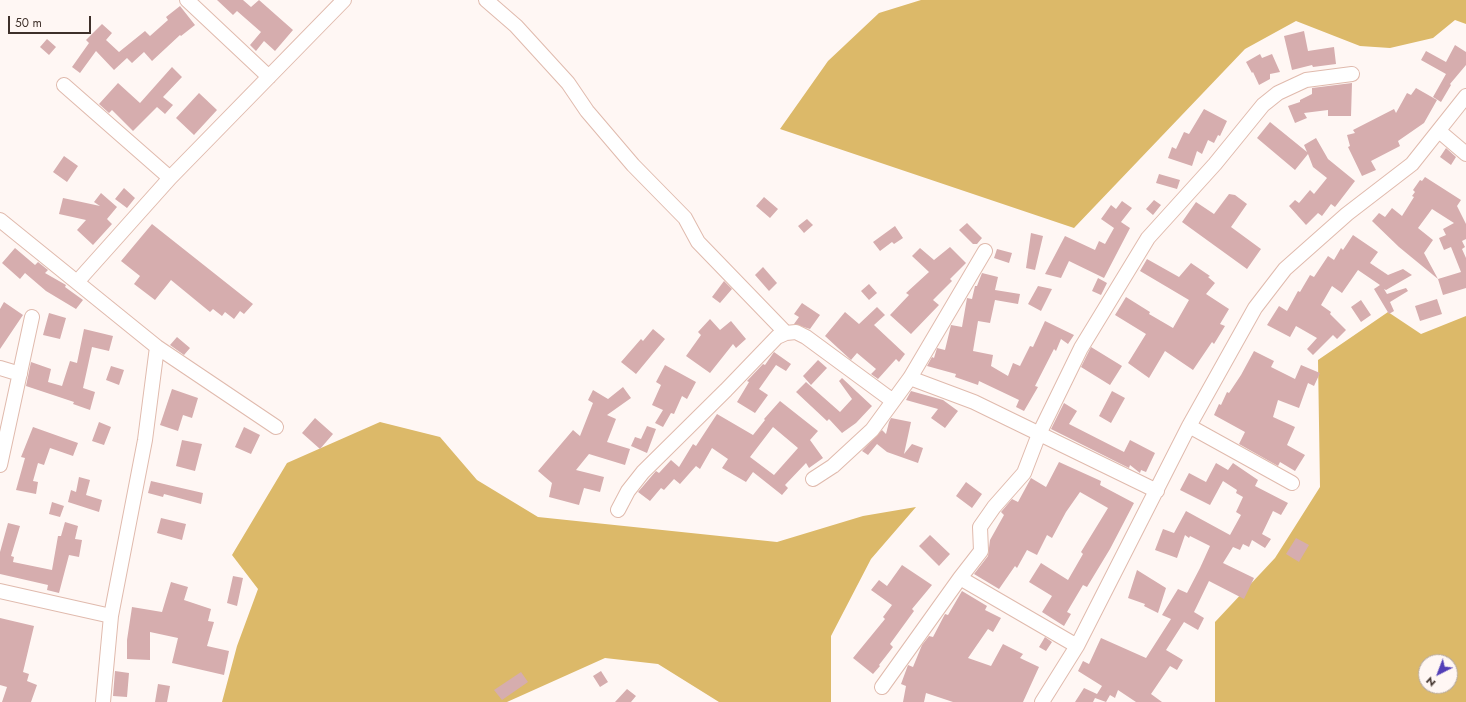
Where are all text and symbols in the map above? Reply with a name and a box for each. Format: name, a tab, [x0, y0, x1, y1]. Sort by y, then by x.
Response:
scale bar	[10, 8, 93, 34]
text: 50 m	[15, 14, 42, 32]
north arrow	[1418, 654, 1458, 694]
text: N	[1422, 673, 1439, 691]

